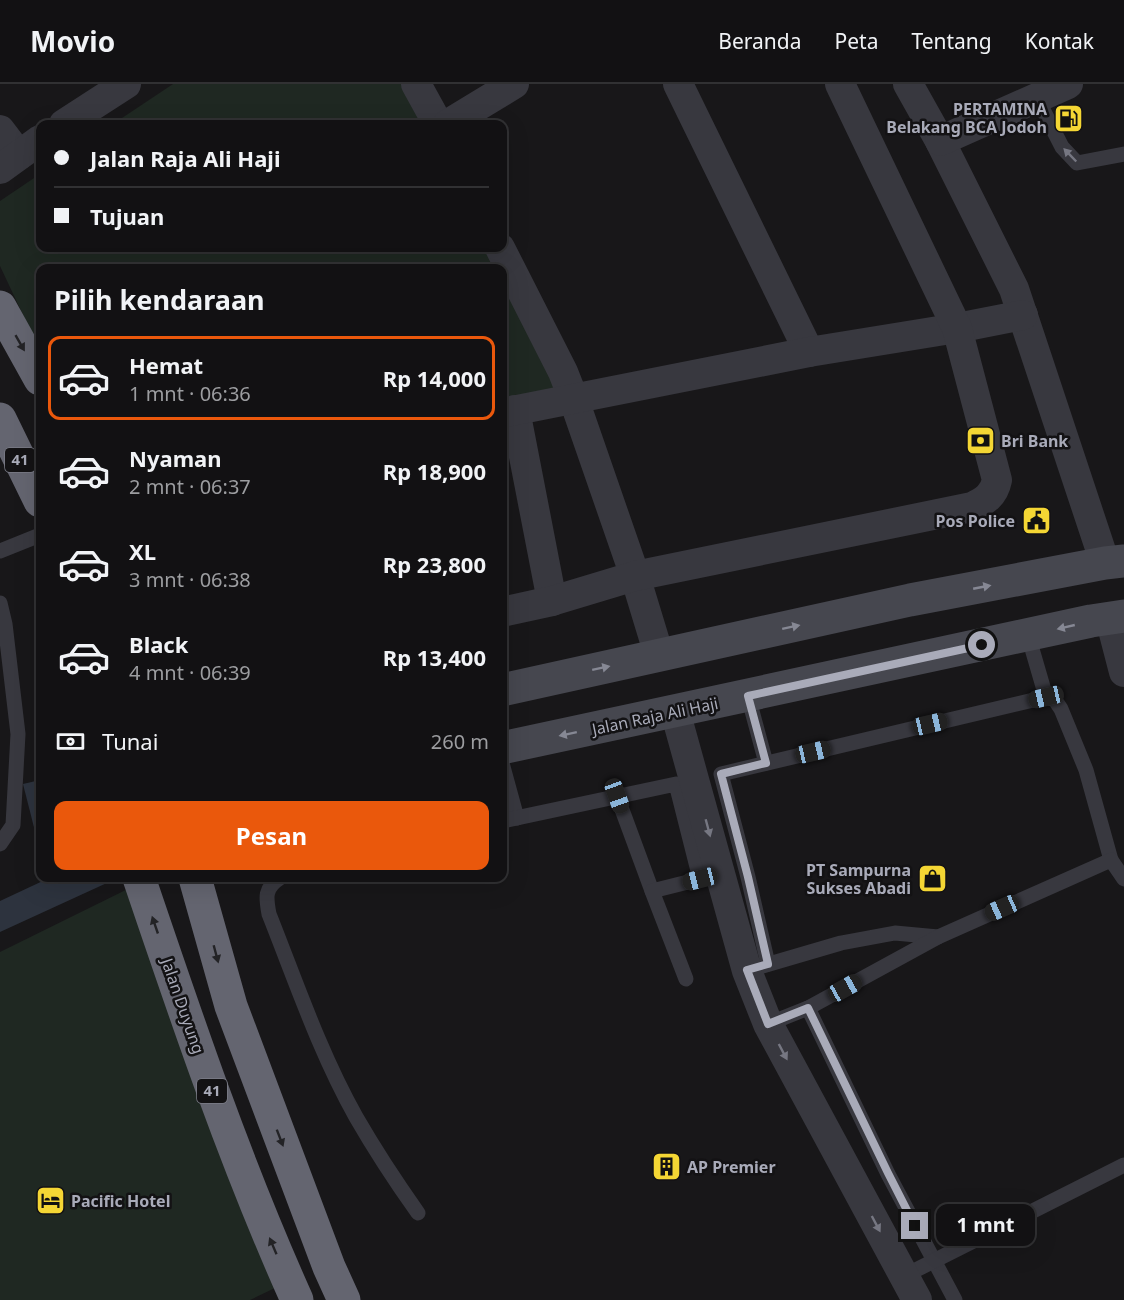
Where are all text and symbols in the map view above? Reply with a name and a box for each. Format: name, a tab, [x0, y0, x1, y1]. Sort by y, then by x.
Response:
text: Movio	[30, 22, 115, 60]
text: Beranda	[718, 27, 802, 55]
text: Peta	[835, 27, 878, 55]
text: Tentang	[911, 27, 992, 55]
text: Kontak	[1025, 27, 1094, 55]
place label: PERTAMINA Belakang BCA Jodoh	[886, 98, 1048, 138]
fuel station icon: PERTAMINA Belakang BCA Jodoh	[1052, 102, 1084, 134]
text: Jalan Raja Ali Haji	[90, 143, 281, 173]
one-way arrow	[1063, 148, 1077, 162]
text: Tujuan	[90, 201, 164, 231]
text: Pilih kendaraan	[54, 281, 265, 318]
one-way arrow	[15, 335, 25, 352]
text: Hemat	[129, 350, 203, 380]
icon: car	[57, 351, 111, 405]
text: Rp 14,000	[383, 363, 486, 393]
text: 1 mnt · 06:36	[129, 380, 251, 407]
bank icon: Bri Bank	[964, 425, 996, 457]
place label: Bri Bank	[1001, 430, 1068, 452]
text: Nyaman	[129, 443, 222, 473]
icon: car	[57, 444, 111, 498]
road number: 41	[5, 448, 35, 472]
text: Rp 18,900	[383, 456, 486, 486]
text: 2 mnt · 06:37	[129, 473, 251, 500]
public building icon: Pos Police	[1020, 505, 1052, 537]
place label: Pos Police	[936, 510, 1015, 532]
text: XL	[129, 536, 156, 566]
icon: car	[57, 537, 111, 591]
text: Rp 23,800	[383, 549, 486, 579]
text: 3 mnt · 06:38	[129, 566, 251, 593]
one-way arrow	[973, 582, 992, 591]
one-way arrow	[782, 622, 801, 631]
one-way arrow	[1057, 622, 1076, 632]
text: Black	[129, 629, 188, 659]
icon: car	[57, 630, 111, 684]
route start	[968, 631, 995, 658]
text: Rp 13,400	[383, 642, 486, 672]
text: 4 mnt · 06:39	[129, 659, 251, 686]
one-way arrow	[591, 663, 610, 673]
car	[1026, 684, 1066, 710]
street label: Jalan Raja Ali Haji	[588, 692, 720, 741]
car	[910, 711, 950, 737]
icon: cash	[54, 725, 87, 758]
text: Tunai	[102, 726, 158, 756]
text: 260 m	[431, 728, 489, 755]
one-way arrow	[558, 730, 577, 739]
car	[793, 739, 833, 765]
car	[602, 776, 632, 816]
button: Pesan	[54, 801, 489, 870]
one-way arrow	[704, 820, 713, 838]
place label: PT Sampurna Sukses Abadi	[806, 859, 911, 899]
shop icon: PT Sampurna Sukses Abadi	[916, 863, 948, 895]
car	[680, 866, 720, 892]
car	[982, 892, 1022, 924]
one-way arrow	[150, 916, 160, 934]
one-way arrow	[212, 945, 222, 963]
street label: Jalan Duyung	[156, 953, 210, 1057]
car	[825, 971, 865, 1005]
one-way arrow	[778, 1044, 788, 1061]
road number: 41	[197, 1079, 227, 1103]
one-way arrow	[276, 1129, 286, 1147]
building icon: AP Premier	[650, 1151, 682, 1183]
place label: AP Premier	[687, 1156, 776, 1178]
hotel icon: Pacific Hotel	[34, 1185, 66, 1217]
place label: Pacific Hotel	[71, 1190, 170, 1212]
callout: 1 mnt	[936, 1205, 1035, 1247]
text: 1 mnt	[957, 1211, 1014, 1238]
route end	[901, 1212, 928, 1239]
one-way arrow	[871, 1216, 881, 1233]
one-way arrow	[268, 1237, 278, 1255]

